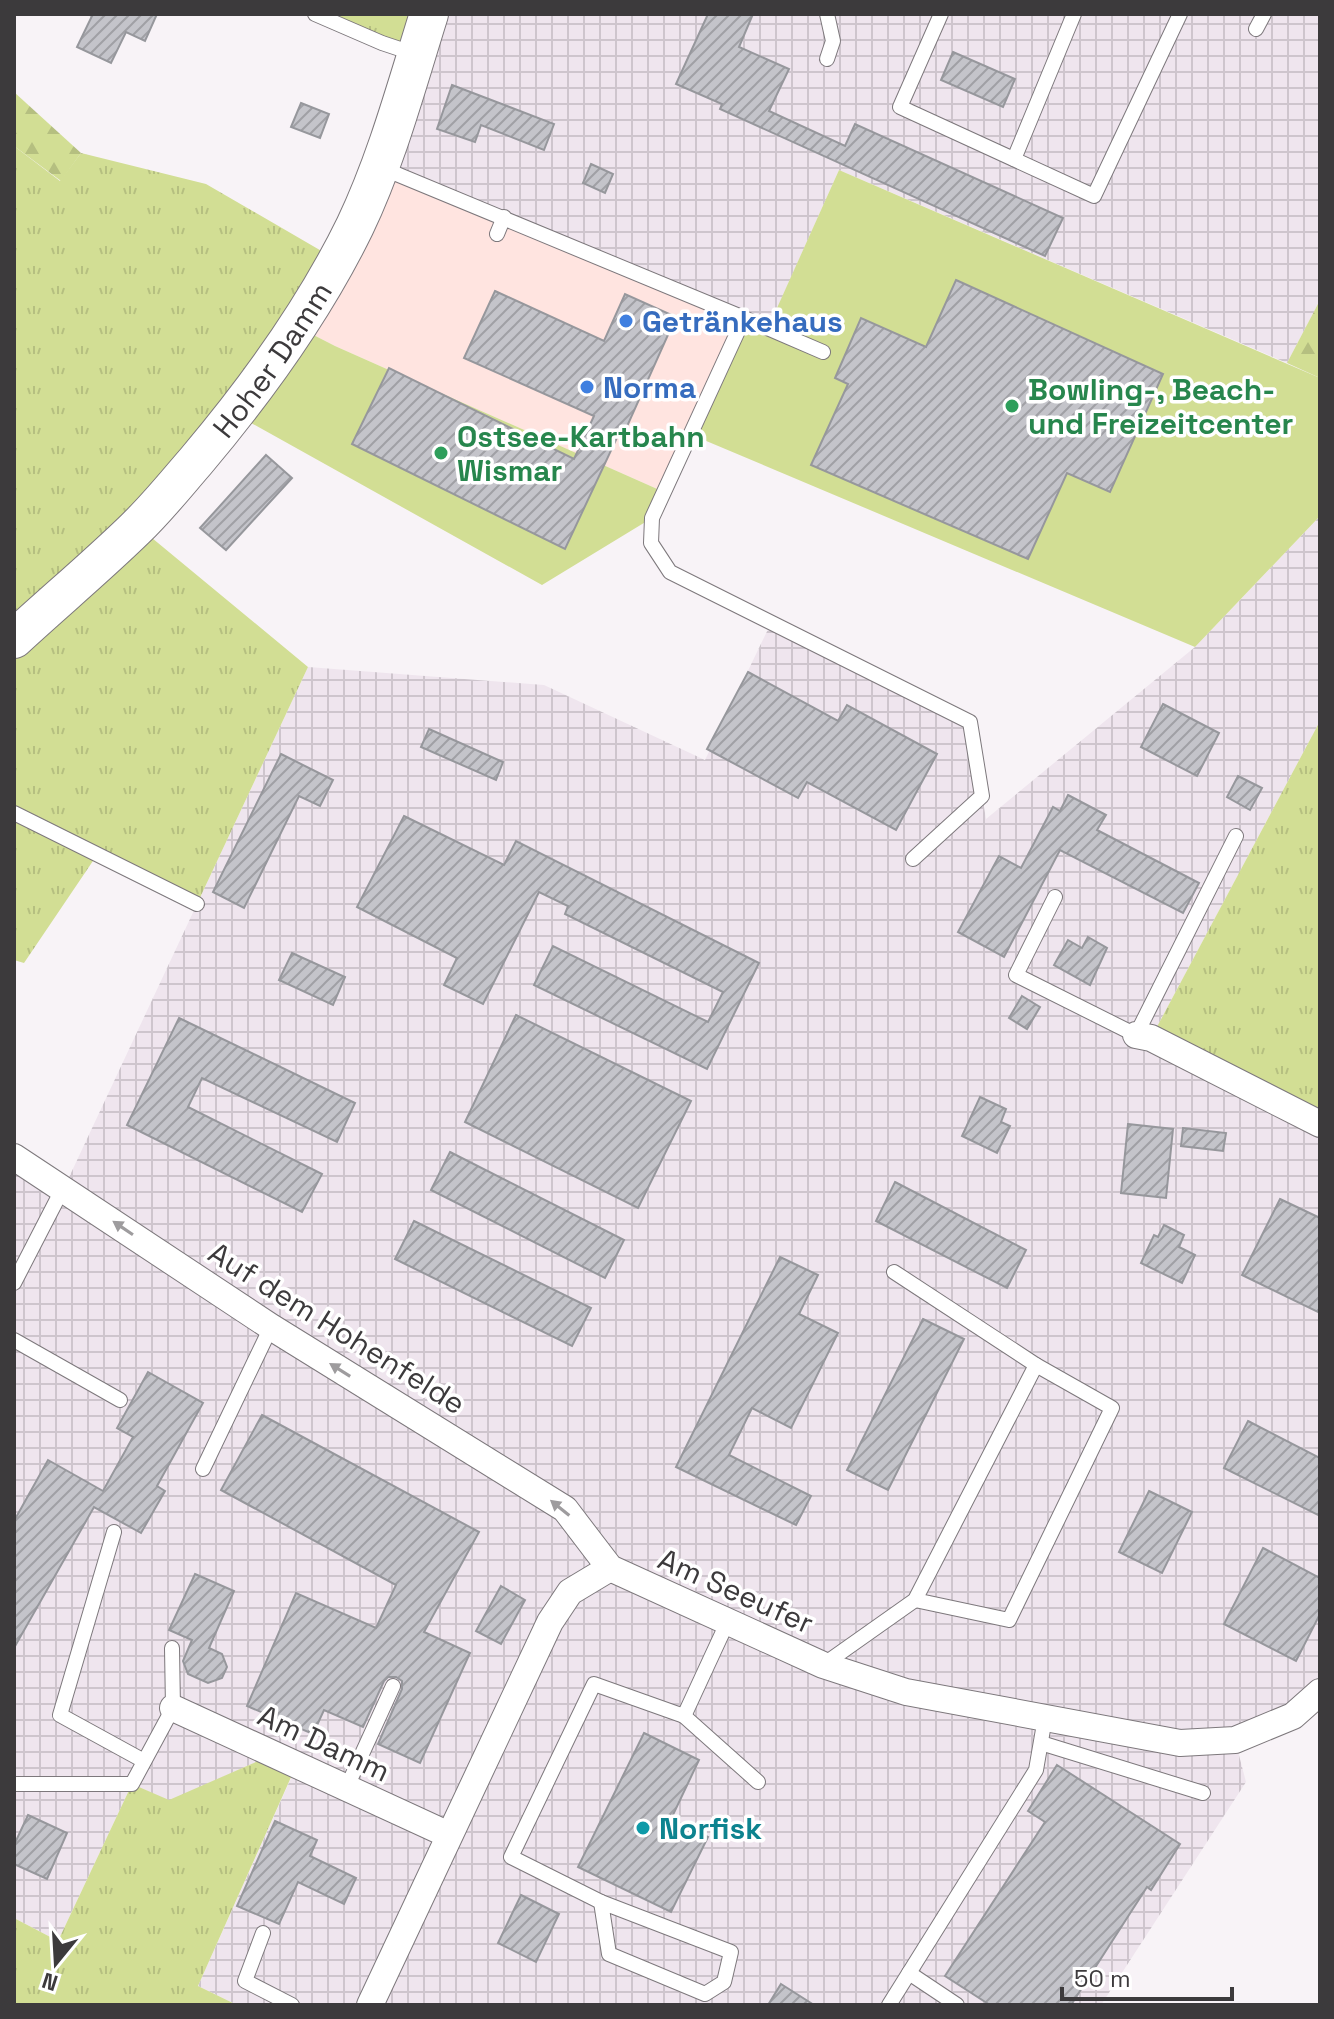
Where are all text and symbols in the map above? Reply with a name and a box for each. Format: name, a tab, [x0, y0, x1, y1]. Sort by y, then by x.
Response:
street label: Hoher Damm	[204, 274, 340, 445]
place label: Getränkehaus	[642, 302, 843, 341]
marker: Getränkehaus	[617, 312, 635, 330]
place label: Norma	[603, 368, 696, 407]
place label: Bowling-, Beach- und Freizeitcenter	[1028, 370, 1293, 443]
marker: Norma	[578, 378, 596, 396]
marker: Bowling-, Beach- und Freizeitcenter	[1003, 397, 1021, 415]
place label: Ostsee-Kartbahn Wismar	[457, 417, 705, 490]
marker: Ostsee-Kartbahn Wismar	[432, 444, 450, 462]
one-way arrow	[112, 1221, 133, 1236]
street label: Auf dem Hohenfelde	[201, 1233, 473, 1423]
one-way arrow	[329, 1363, 351, 1377]
one-way arrow	[550, 1501, 570, 1517]
street label: Am Seeufer	[652, 1539, 820, 1643]
street label: Am Damm	[252, 1695, 396, 1791]
place label: Norfisk	[659, 1809, 762, 1848]
marker: Norfisk	[634, 1819, 652, 1837]
north arrow	[16, 1923, 96, 2003]
scale bar	[1062, 1951, 1232, 2001]
text: 50 m	[1074, 1963, 1131, 1994]
text: N	[38, 1966, 61, 1998]

